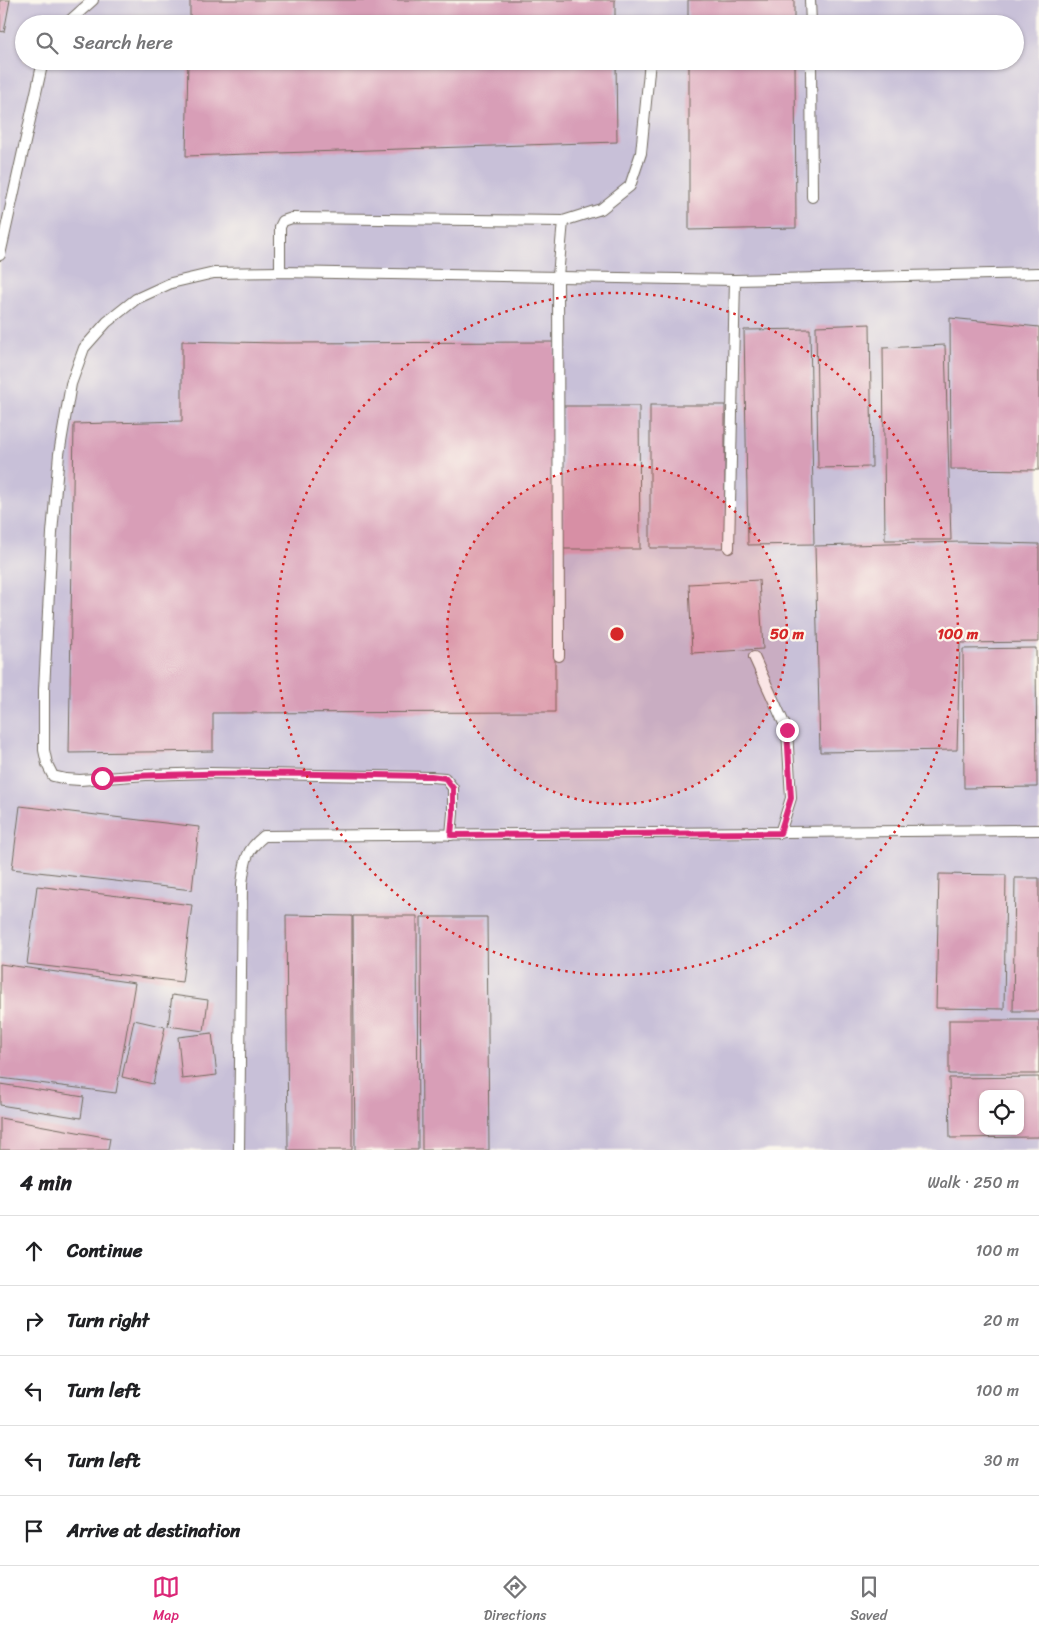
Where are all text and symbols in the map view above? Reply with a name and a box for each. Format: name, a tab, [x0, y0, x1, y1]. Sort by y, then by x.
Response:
search box	[15, 15, 1024, 70]
text: Search here	[73, 26, 173, 59]
icon: search	[33, 29, 61, 57]
text: 50 m	[770, 621, 805, 647]
text: 100 m	[938, 621, 979, 647]
centre of rings	[608, 625, 626, 643]
route end	[776, 719, 799, 742]
route start	[91, 767, 114, 790]
map controls	[979, 1090, 1024, 1135]
button: locate	[979, 1090, 1024, 1135]
text: 4 min	[20, 1164, 72, 1202]
text: Walk · 250 m	[927, 1168, 1019, 1197]
text: Continue	[67, 1234, 143, 1267]
text: 100 m	[975, 1236, 1019, 1265]
icon: ahead	[20, 1237, 48, 1265]
text: Turn right	[67, 1304, 149, 1337]
text: 20 m	[983, 1306, 1019, 1335]
icon: right	[20, 1307, 48, 1335]
text: Turn left	[67, 1374, 140, 1407]
text: 100 m	[975, 1376, 1019, 1405]
icon: left	[20, 1377, 48, 1405]
text: Turn left	[67, 1444, 140, 1477]
text: 30 m	[984, 1446, 1019, 1475]
icon: left	[20, 1447, 48, 1475]
text: Arrive at destination	[67, 1514, 240, 1547]
icon: arrive	[20, 1517, 48, 1545]
tab: Map	[152, 1573, 180, 1628]
tab: Directions	[484, 1573, 546, 1628]
tab: Saved	[850, 1573, 887, 1628]

